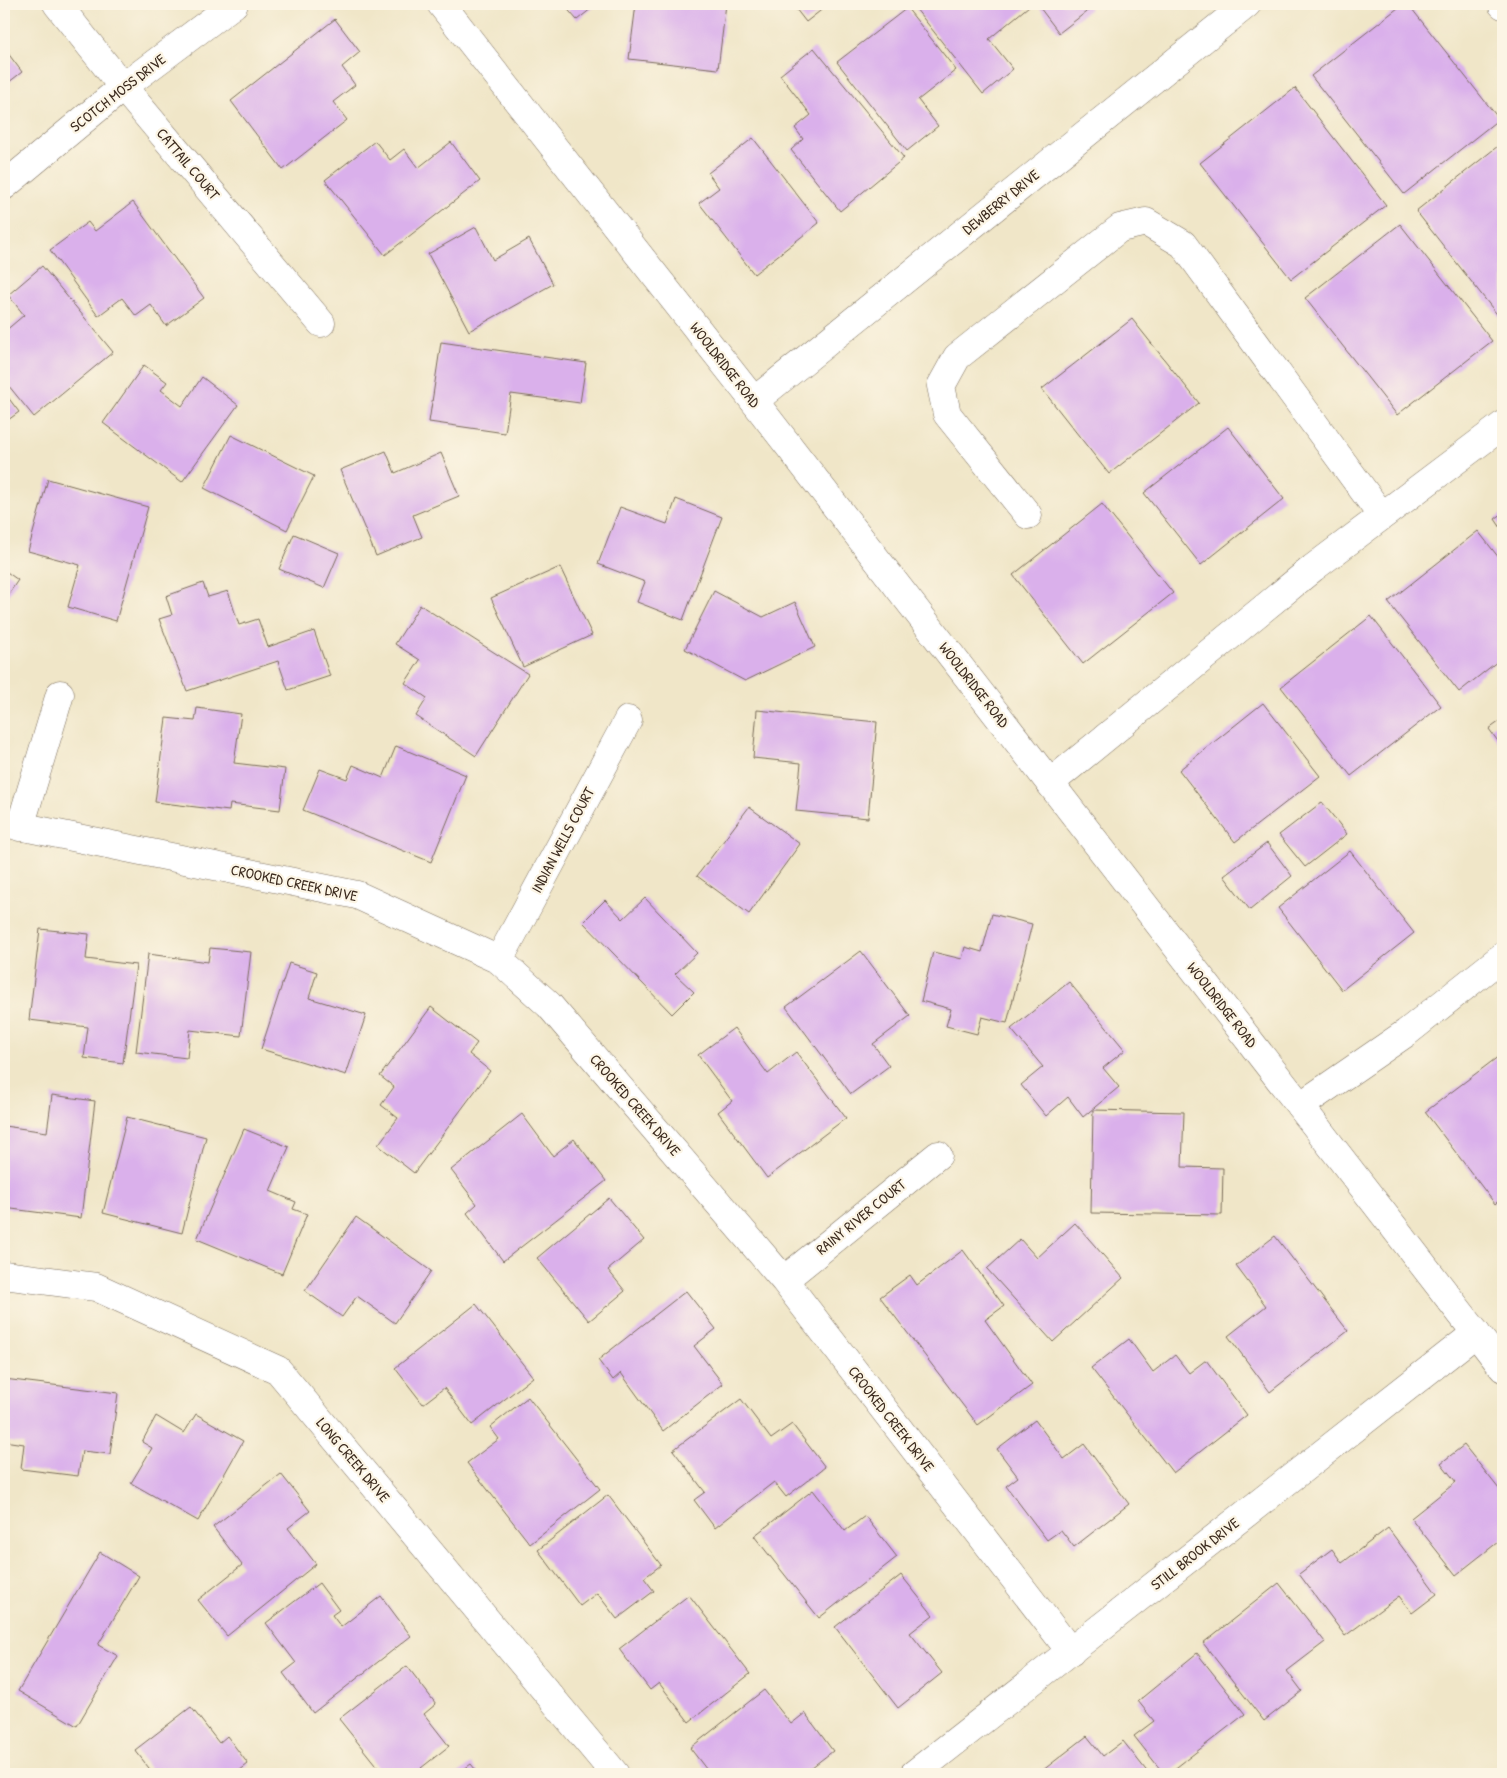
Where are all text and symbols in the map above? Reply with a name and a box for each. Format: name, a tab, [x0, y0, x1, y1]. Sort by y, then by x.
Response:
street label: SCOTCH MOSS DRIVE	[65, 48, 170, 137]
street label: CATTAIL COURT	[152, 123, 225, 205]
street label: DEWBERRY DRIVE	[958, 164, 1044, 239]
street label: WOOLDRIDGE ROAD	[685, 318, 766, 412]
street label: WOOLDRIDGE ROAD	[934, 638, 1015, 732]
street label: INDIAN WELLS COURT	[526, 782, 600, 896]
street label: CROOKED CREEK DRIVE	[229, 859, 360, 906]
street label: WOOLDRIDGE ROAD	[1182, 958, 1263, 1052]
street label: CROOKED CREEK DRIVE	[585, 1049, 686, 1160]
street label: RAINY RIVER COURT	[811, 1173, 911, 1259]
street label: CROOKED CREEK DRIVE	[843, 1361, 940, 1476]
street label: LONG CREEK DRIVE	[312, 1413, 395, 1507]
street label: STILL BROOK DRIVE	[1146, 1512, 1244, 1595]

